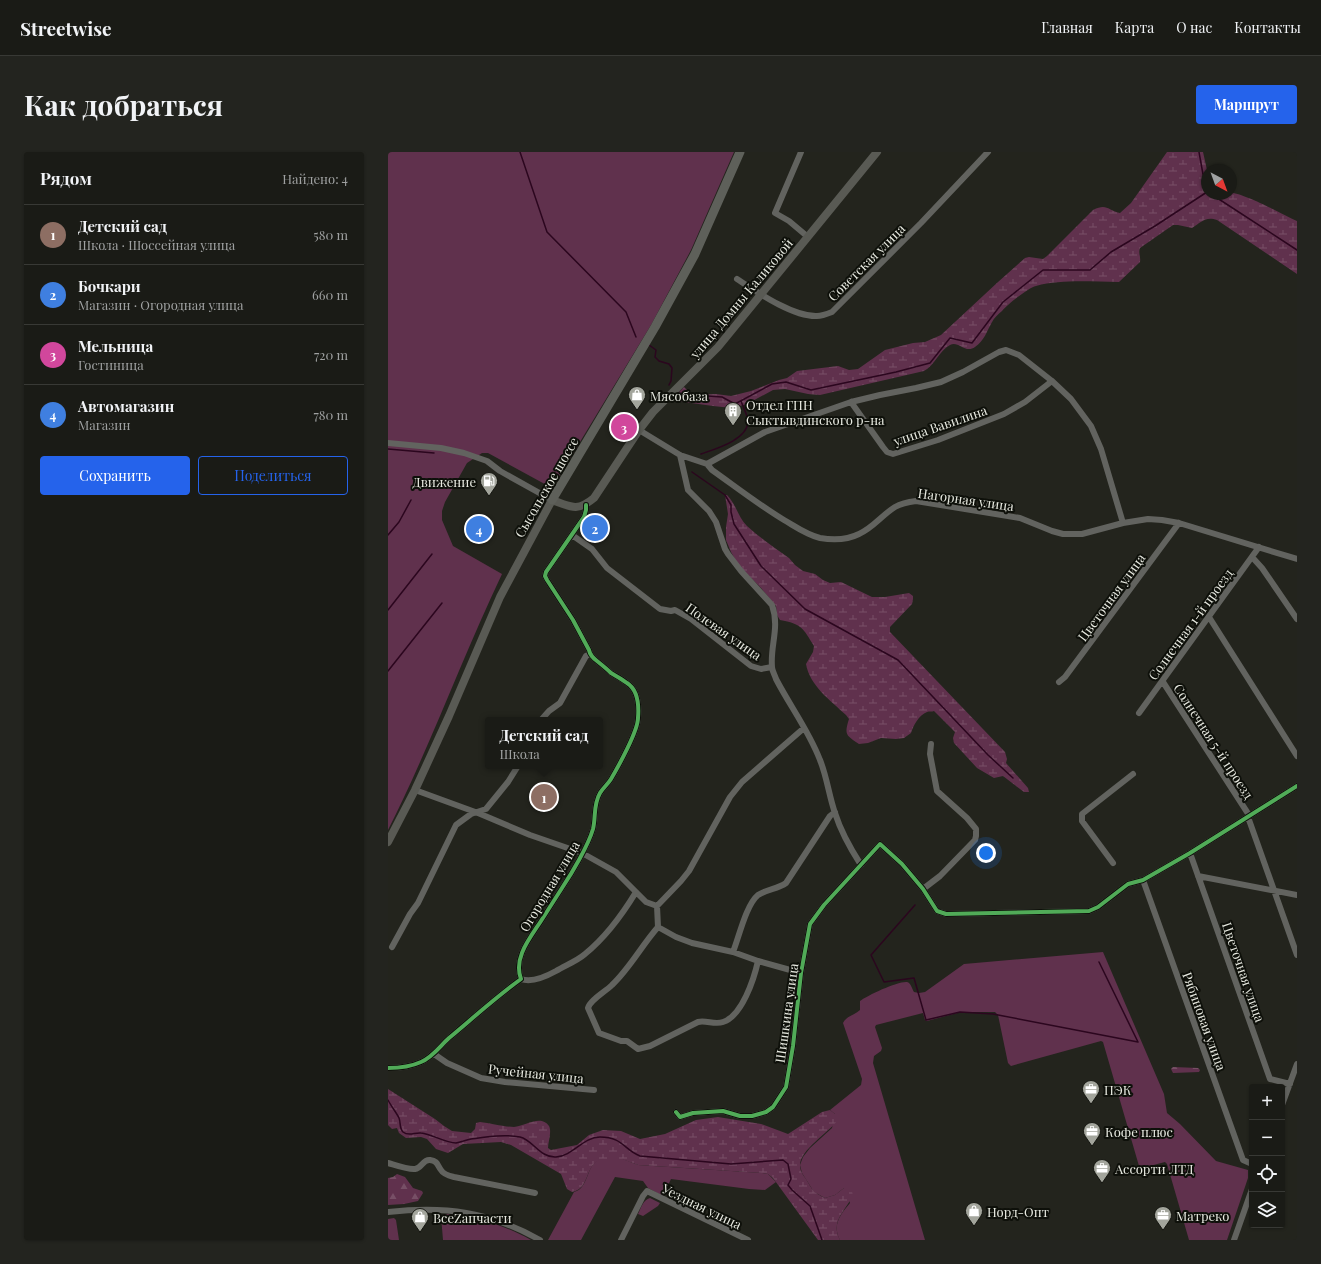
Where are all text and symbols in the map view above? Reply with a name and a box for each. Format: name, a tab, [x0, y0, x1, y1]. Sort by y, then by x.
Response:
text: Streetwise	[20, 15, 112, 41]
text: Главная	[1041, 18, 1093, 37]
text: Карта	[1115, 18, 1154, 37]
text: О нас	[1176, 18, 1212, 37]
text: Контакты	[1234, 18, 1301, 37]
button: Маршрут	[1196, 85, 1297, 124]
text: Как добраться	[24, 86, 223, 123]
north arrow	[1201, 164, 1237, 200]
text: Рядом	[40, 167, 92, 189]
text: Найдено: 4	[282, 170, 348, 187]
text: Детский сад	[78, 216, 167, 236]
street label: Советская улица	[824, 219, 909, 304]
text: 1	[51, 226, 55, 243]
text: 580 m	[313, 226, 348, 243]
street label: улица Домны Каликовой	[685, 235, 796, 362]
text: Школа · Шоссейная улица	[78, 236, 235, 253]
text: Бочкари	[78, 276, 141, 296]
text: 2	[50, 286, 56, 303]
text: 660 m	[312, 286, 348, 303]
text: Магазин · Огородная улица	[78, 296, 244, 313]
text: Мельница	[78, 336, 153, 356]
text: 3	[50, 346, 56, 363]
text: 720 m	[314, 346, 348, 363]
text: Гостиница	[78, 356, 144, 373]
shop icon: Мясобаза	[627, 385, 647, 410]
place label: Мясобаза	[650, 387, 709, 404]
text: Автомагазин	[78, 396, 174, 416]
place label: Отдел ГПН Сыктывдинского р-на	[746, 396, 885, 428]
building icon: Отдел ГПН Сыктывдинского р-на	[723, 401, 743, 426]
street label: улица Вавилина	[890, 401, 990, 449]
text: 4	[50, 406, 56, 423]
text: 780 m	[313, 406, 348, 423]
pin: 3	[611, 412, 637, 442]
text: Магазин	[78, 416, 130, 433]
street label: Сысольское шоссе	[510, 433, 582, 540]
button: Сохранить	[40, 456, 190, 495]
button: Поделиться	[198, 456, 348, 495]
fuel station icon: Движение	[479, 471, 499, 496]
place label: Движение	[413, 473, 476, 490]
street label: Нагорная улица	[917, 484, 1016, 514]
pin: 2	[582, 513, 608, 543]
pin: 4	[466, 514, 492, 544]
street label: Цветочная улица	[1073, 549, 1149, 644]
street label: Солнечная 1-й проезд	[1144, 565, 1236, 683]
street label: Полевая улица	[683, 599, 766, 664]
street label: Солнечная 5-й проезд	[1170, 680, 1258, 802]
popup	[485, 717, 603, 769]
text: Детский сад	[499, 725, 589, 745]
text: Школа	[499, 745, 540, 762]
pin: 1	[531, 782, 557, 812]
street label: Огородная улица	[515, 837, 583, 935]
your location	[976, 843, 996, 863]
street label: Цветочная улица	[1219, 920, 1269, 1025]
street label: Шишкина улица	[771, 962, 801, 1064]
street label: Рябиновая улица	[1179, 969, 1231, 1073]
street label: Ручейная улица	[487, 1060, 585, 1087]
office icon: ПЭК	[1081, 1079, 1101, 1104]
place label: ПЭК	[1104, 1081, 1132, 1098]
map controls	[1249, 1084, 1285, 1228]
button: +	[1249, 1084, 1285, 1120]
button: −	[1249, 1120, 1285, 1156]
office icon: Кофе плюс	[1082, 1121, 1102, 1146]
place label: Кофе плюс	[1105, 1123, 1173, 1140]
button: locate	[1249, 1156, 1285, 1192]
office icon: Ассорти ЛТД	[1092, 1158, 1112, 1183]
place label: Ассорти ЛТД	[1114, 1160, 1194, 1177]
street label: Уездная улица	[658, 1179, 745, 1233]
button: layers	[1249, 1192, 1285, 1228]
shop icon: Норд-Опт	[964, 1201, 984, 1226]
place label: Норд-Опт	[987, 1203, 1049, 1220]
office icon: Матреко	[1153, 1205, 1173, 1230]
shop icon: ВсеZапчасти	[410, 1207, 430, 1232]
place label: Матреко	[1176, 1207, 1229, 1224]
place label: ВсеZапчасти	[433, 1209, 512, 1226]

